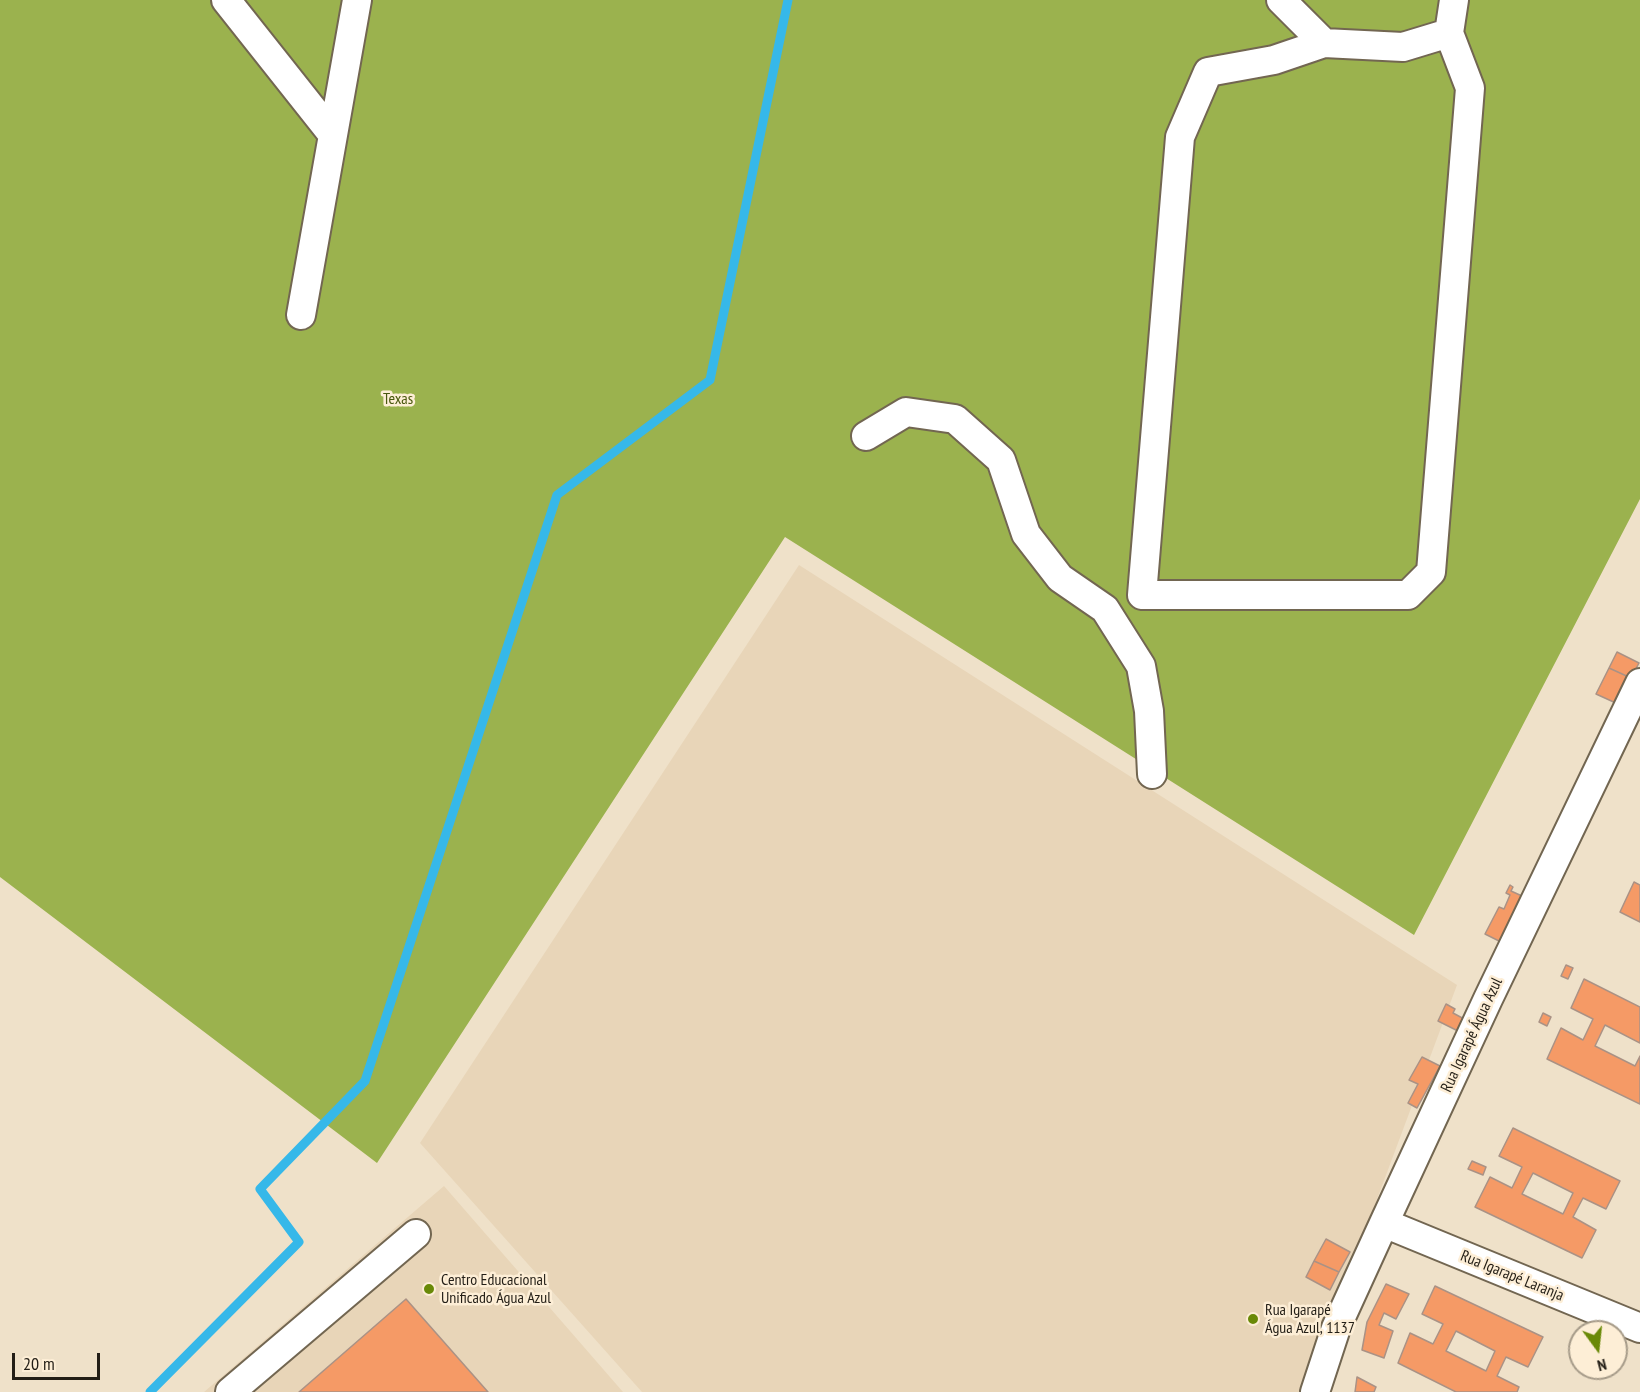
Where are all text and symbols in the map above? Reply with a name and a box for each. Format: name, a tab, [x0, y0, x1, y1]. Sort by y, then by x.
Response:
park label: Texas	[383, 389, 413, 409]
street label: Rua Igarapé Água Azul	[1437, 975, 1507, 1095]
street label: Rua Igarapé Laranja	[1458, 1247, 1566, 1305]
place label: Centro Educacional Unificado Água Azul	[441, 1270, 551, 1308]
marker: Centro Educacional Unificado Água Azul	[422, 1282, 436, 1296]
place label: Rua Igarapé Água Azul, 1137	[1265, 1300, 1355, 1338]
marker: Rua Igarapé Água Azul, 1137	[1246, 1312, 1260, 1326]
north arrow	[1568, 1320, 1628, 1380]
scale bar	[15, 1341, 104, 1379]
text: 20 m	[23, 1352, 55, 1375]
text: N	[1595, 1355, 1609, 1376]

